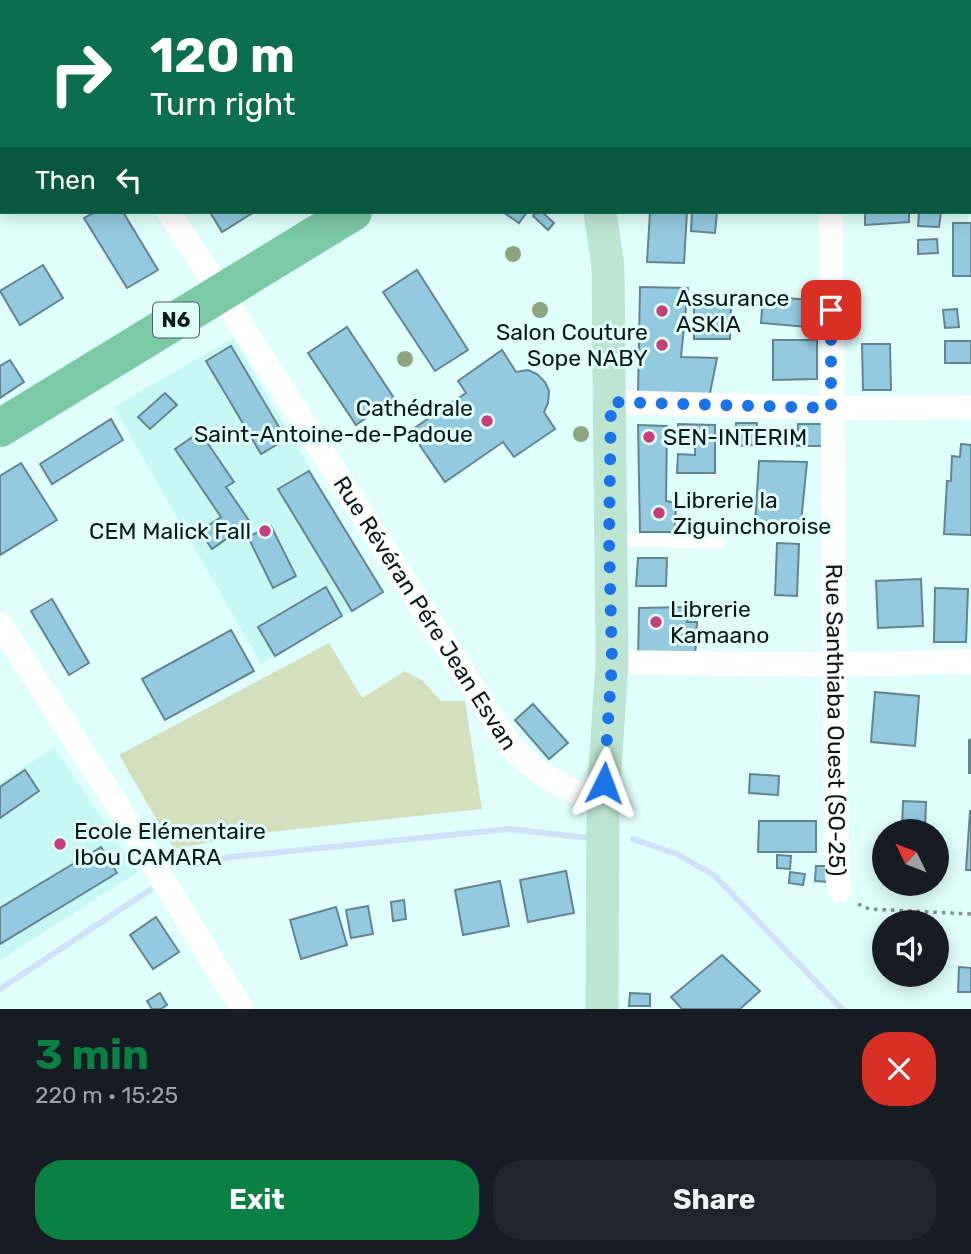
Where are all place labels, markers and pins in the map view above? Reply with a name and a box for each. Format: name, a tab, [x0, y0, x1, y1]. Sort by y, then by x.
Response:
pin	[801, 280, 861, 340]
place label: Assurance ASKIA	[676, 284, 789, 338]
marker: Assurance ASKIA	[654, 303, 670, 319]
place label: Salon Couture Sope NABY	[496, 318, 648, 372]
marker: Salon Couture Sope NABY	[654, 337, 670, 353]
place label: Cathédrale Saint-Antoine-de-Padoue	[194, 394, 473, 448]
marker: Cathédrale Saint-Antoine-de-Padoue	[479, 413, 495, 429]
place label: SEN-INTERIM	[663, 423, 807, 451]
marker: SEN-INTERIM	[641, 429, 657, 445]
place label: Librerie la Ziguinchoroise	[673, 486, 831, 540]
marker: Librerie la Ziguinchoroise	[651, 505, 667, 521]
place label: CEM Malick Fall	[89, 517, 251, 545]
marker: CEM Malick Fall	[257, 523, 273, 539]
place label: Librerie Kamaano	[670, 595, 769, 649]
marker: Librerie Kamaano	[648, 614, 664, 630]
place label: Ecole Elémentaire Ibou CAMARA	[74, 817, 266, 871]
marker: Ecole Elémentaire Ibou CAMARA	[52, 836, 68, 852]

